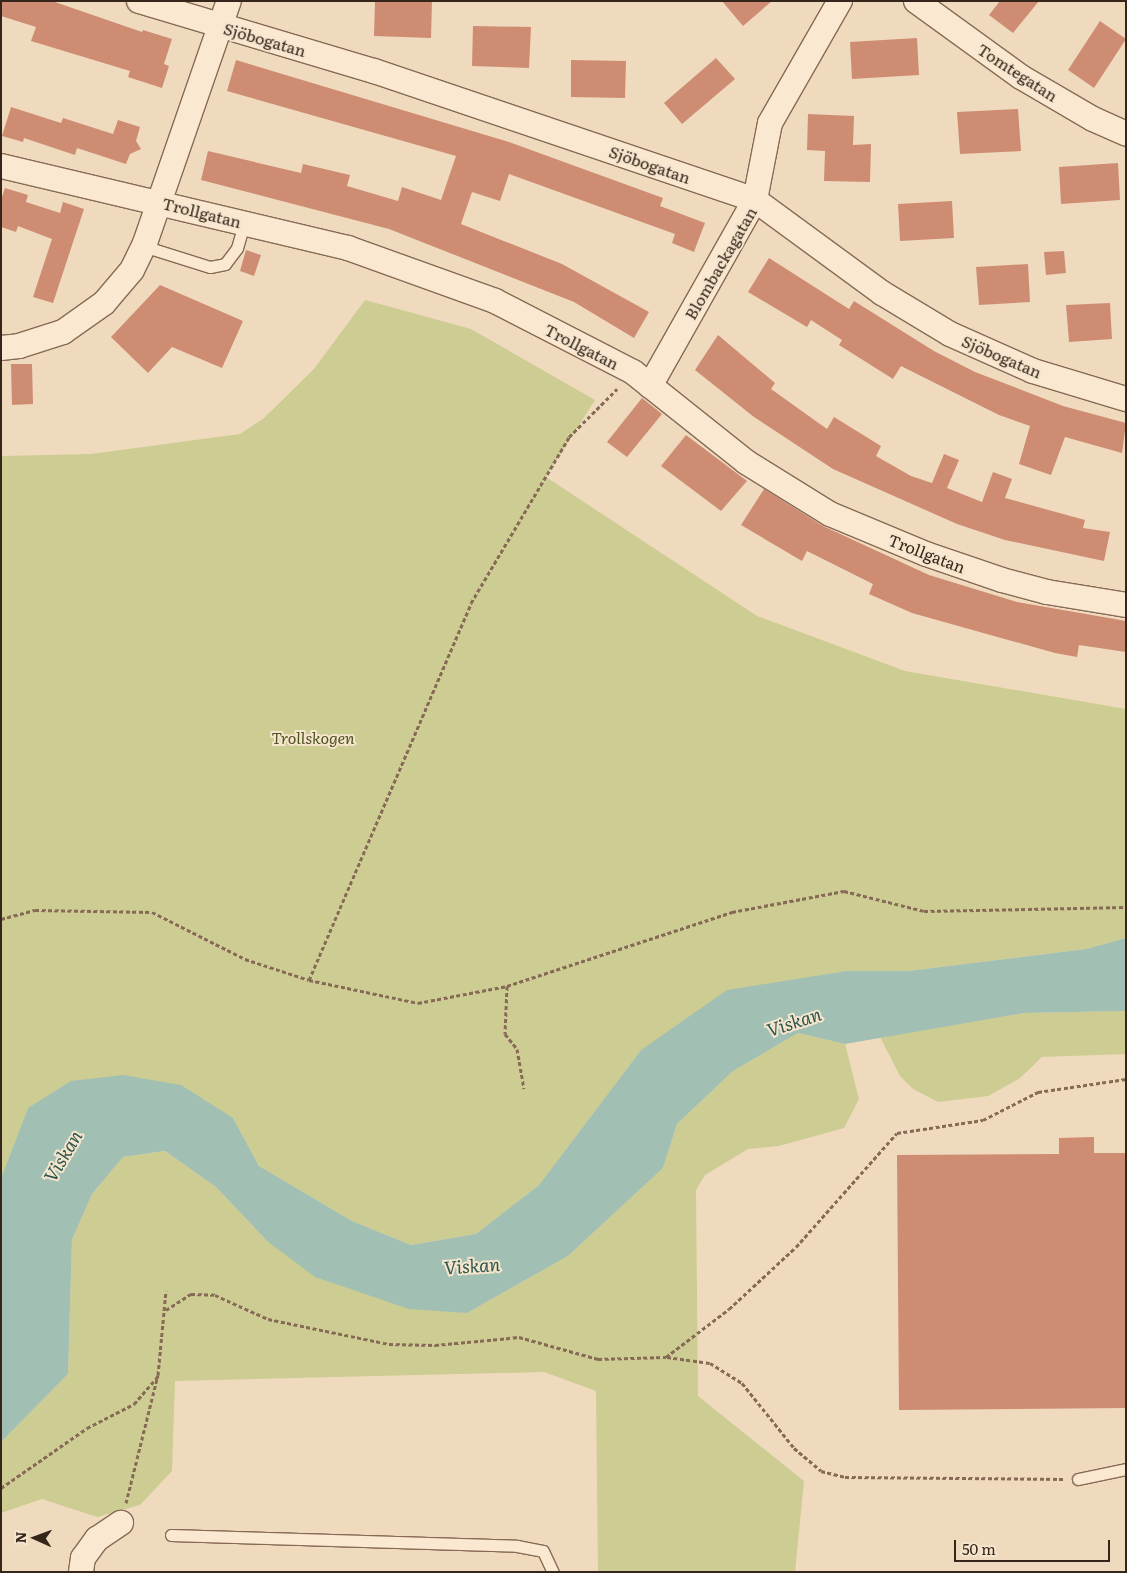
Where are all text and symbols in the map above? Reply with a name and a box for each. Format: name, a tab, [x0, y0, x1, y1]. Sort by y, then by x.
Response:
street label: Sjöbogatan	[222, 18, 308, 60]
street label: Tomtegatan	[974, 39, 1062, 105]
street label: Sjöbogatan	[607, 141, 693, 187]
street label: Trollgatan	[160, 193, 244, 231]
street label: Blombackagatan	[680, 203, 760, 323]
street label: Trollgatan	[542, 319, 622, 373]
street label: Sjöbogatan	[959, 331, 1045, 381]
street label: Trollgatan	[886, 530, 968, 576]
park label: Trollskogen	[271, 727, 355, 747]
water label: Viskan	[764, 1003, 824, 1041]
water label: Viskan	[39, 1126, 87, 1186]
water label: Viskan	[443, 1253, 501, 1279]
north arrow	[10, 1513, 60, 1563]
scale bar	[957, 1530, 1113, 1562]
text: N	[10, 1531, 30, 1544]
text: 50 m	[962, 1537, 996, 1560]

